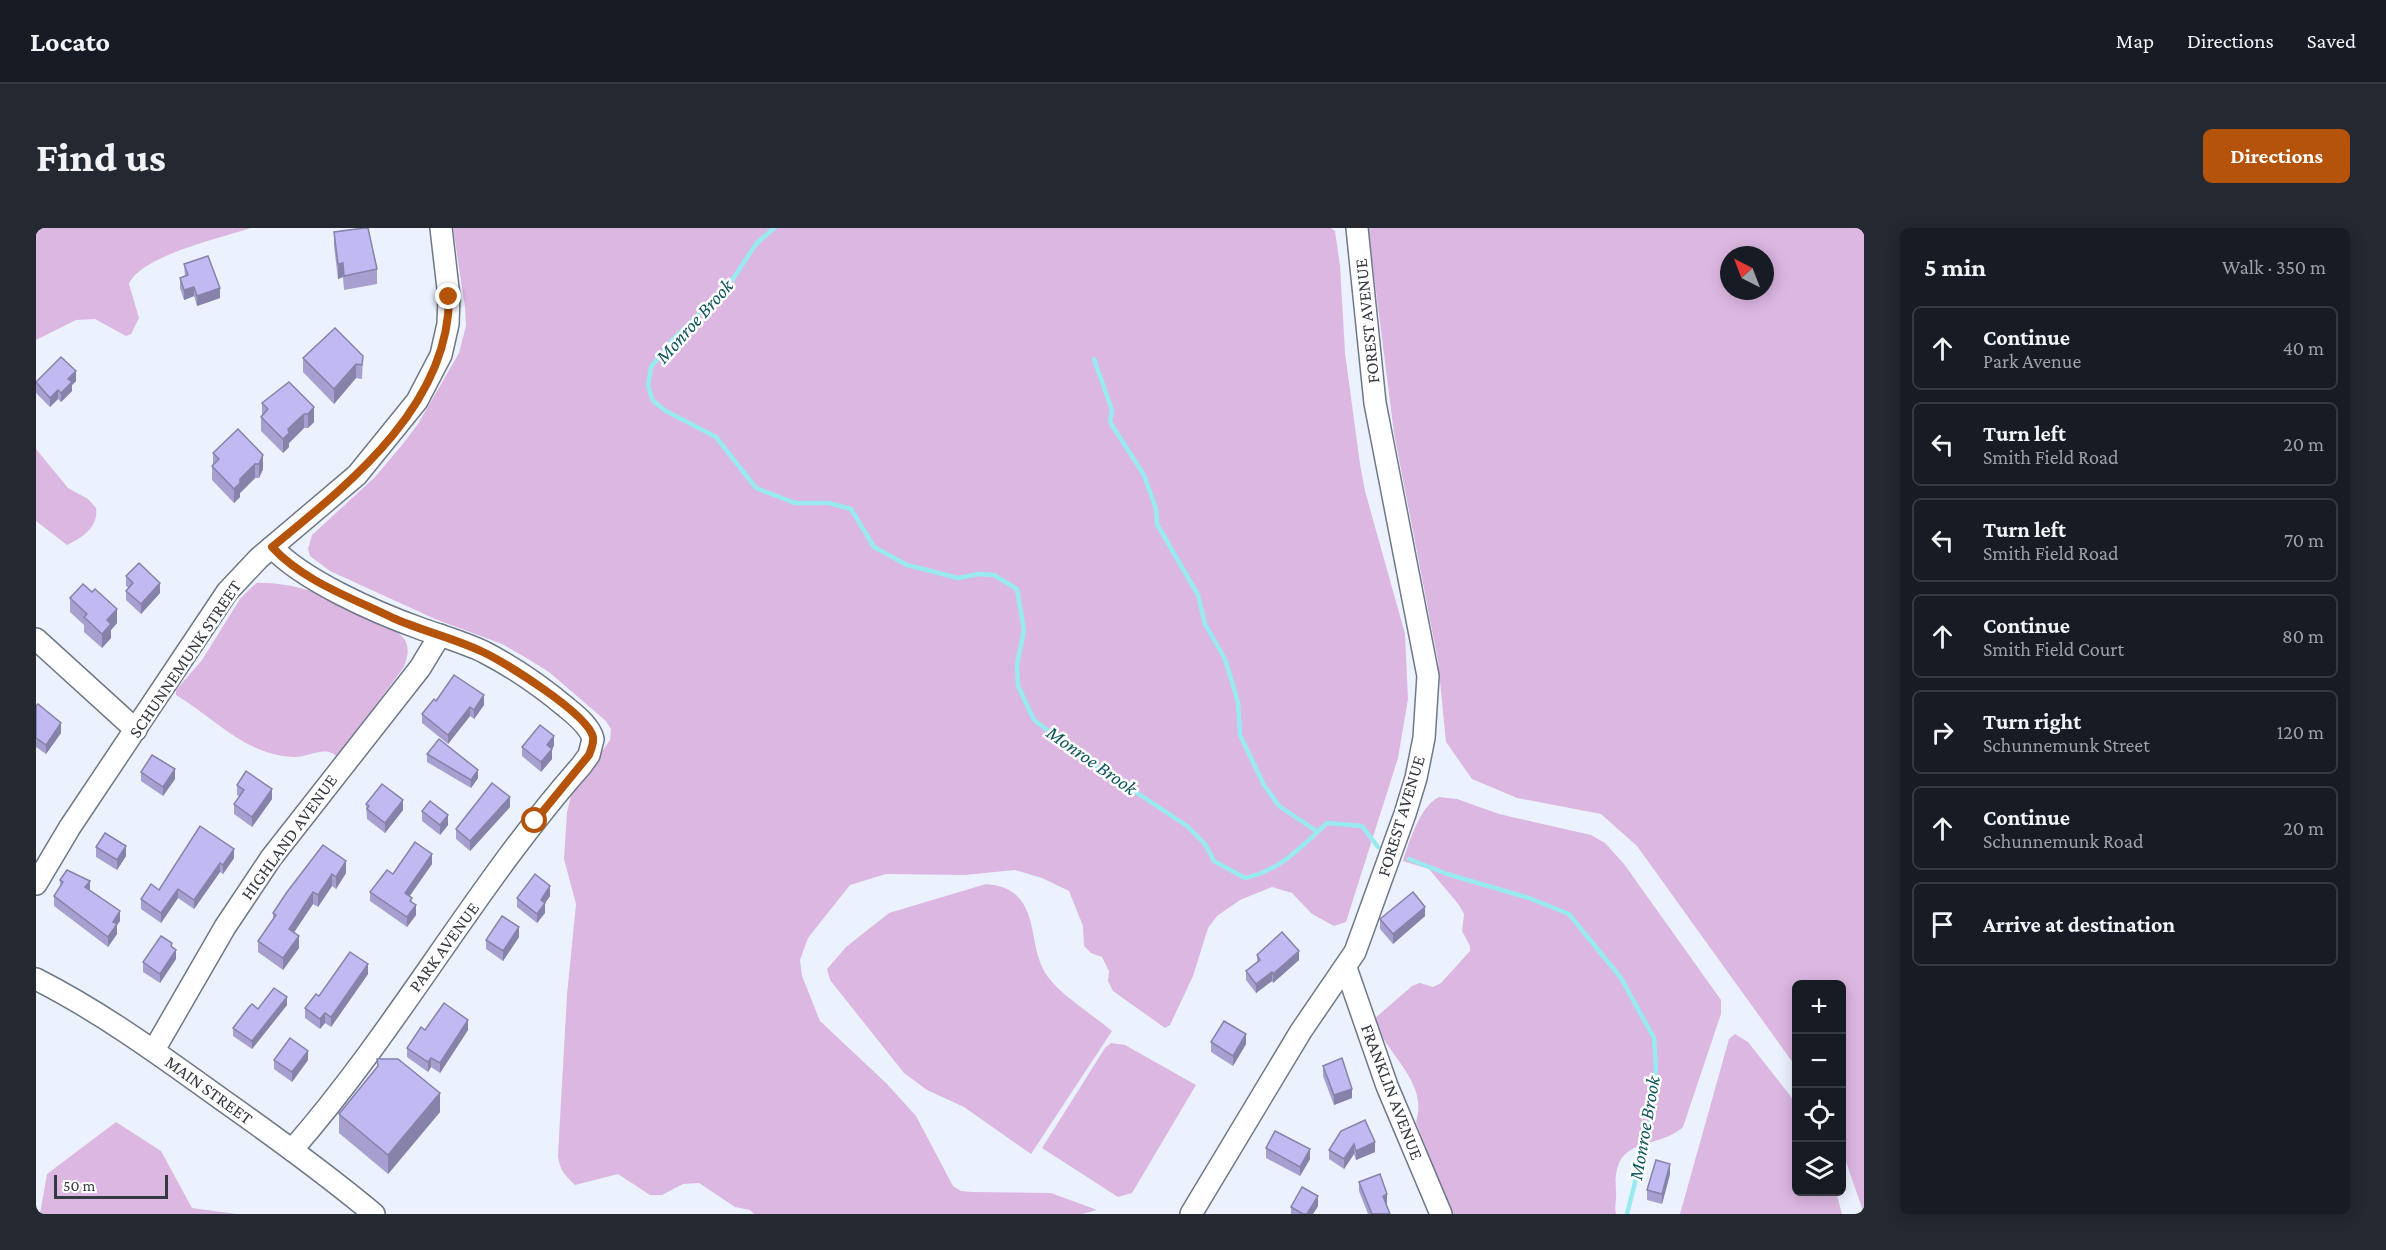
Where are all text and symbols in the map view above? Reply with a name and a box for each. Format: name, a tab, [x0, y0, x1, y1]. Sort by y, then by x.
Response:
text: Locato	[30, 26, 110, 57]
text: Map	[2116, 29, 2154, 53]
text: Directions	[2187, 29, 2274, 53]
text: Saved	[2307, 29, 2356, 53]
button: Directions	[2203, 129, 2350, 183]
text: Find us	[36, 133, 166, 180]
north arrow	[1720, 246, 1774, 300]
text: 5 min	[1924, 253, 1986, 282]
text: Walk · 350 m	[2222, 256, 2326, 278]
street label: FOREST AVENUE	[1350, 257, 1383, 384]
water label: Monroe Brook	[650, 274, 738, 368]
route end	[435, 283, 461, 309]
text: Continue	[1983, 325, 2070, 350]
icon: ahead	[1926, 332, 1959, 365]
text: 40 m	[2283, 337, 2324, 359]
text: Park Avenue	[1983, 350, 2081, 372]
text: Turn left	[1983, 421, 2066, 446]
icon: left	[1926, 428, 1959, 461]
text: 20 m	[2283, 433, 2324, 455]
text: Smith Field Road	[1983, 446, 2119, 468]
text: Turn left	[1983, 517, 2066, 542]
icon: left	[1926, 524, 1959, 557]
text: 70 m	[2284, 529, 2324, 551]
text: Smith Field Road	[1983, 542, 2119, 564]
street label: SCHUNNEMUNK STREET	[125, 576, 245, 742]
text: Continue	[1983, 613, 2070, 638]
icon: ahead	[1926, 620, 1959, 653]
text: 80 m	[2282, 625, 2324, 647]
text: Smith Field Court	[1983, 638, 2124, 660]
text: Turn right	[1983, 709, 2081, 734]
icon: right	[1926, 716, 1959, 749]
water label: Monroe Brook	[1042, 720, 1142, 800]
text: 120 m	[2277, 721, 2324, 743]
text: Schunnemunk Street	[1983, 734, 2150, 756]
street label: FOREST AVENUE	[1373, 753, 1429, 879]
street label: HIGHLAND AVENUE	[237, 770, 341, 904]
text: Continue	[1983, 805, 2070, 830]
route start	[521, 807, 547, 833]
icon: ahead	[1926, 812, 1959, 845]
text: 20 m	[2283, 817, 2324, 839]
text: Schunnemunk Road	[1983, 830, 2143, 852]
street label: PARK AVENUE	[405, 898, 483, 996]
icon: arrive	[1926, 908, 1959, 941]
text: Arrive at destination	[1983, 912, 2175, 937]
map controls	[1792, 980, 1846, 1196]
button: +	[1792, 980, 1846, 1034]
street label: FRANKLIN AVENUE	[1357, 1021, 1427, 1163]
button: −	[1792, 1034, 1846, 1088]
street label: MAIN STREET	[161, 1052, 257, 1129]
water label: Monroe Brook	[1624, 1073, 1664, 1183]
button: locate	[1792, 1088, 1846, 1142]
button: layers	[1792, 1142, 1846, 1196]
scale bar	[54, 1172, 168, 1200]
text: 50 m	[63, 1177, 95, 1194]

